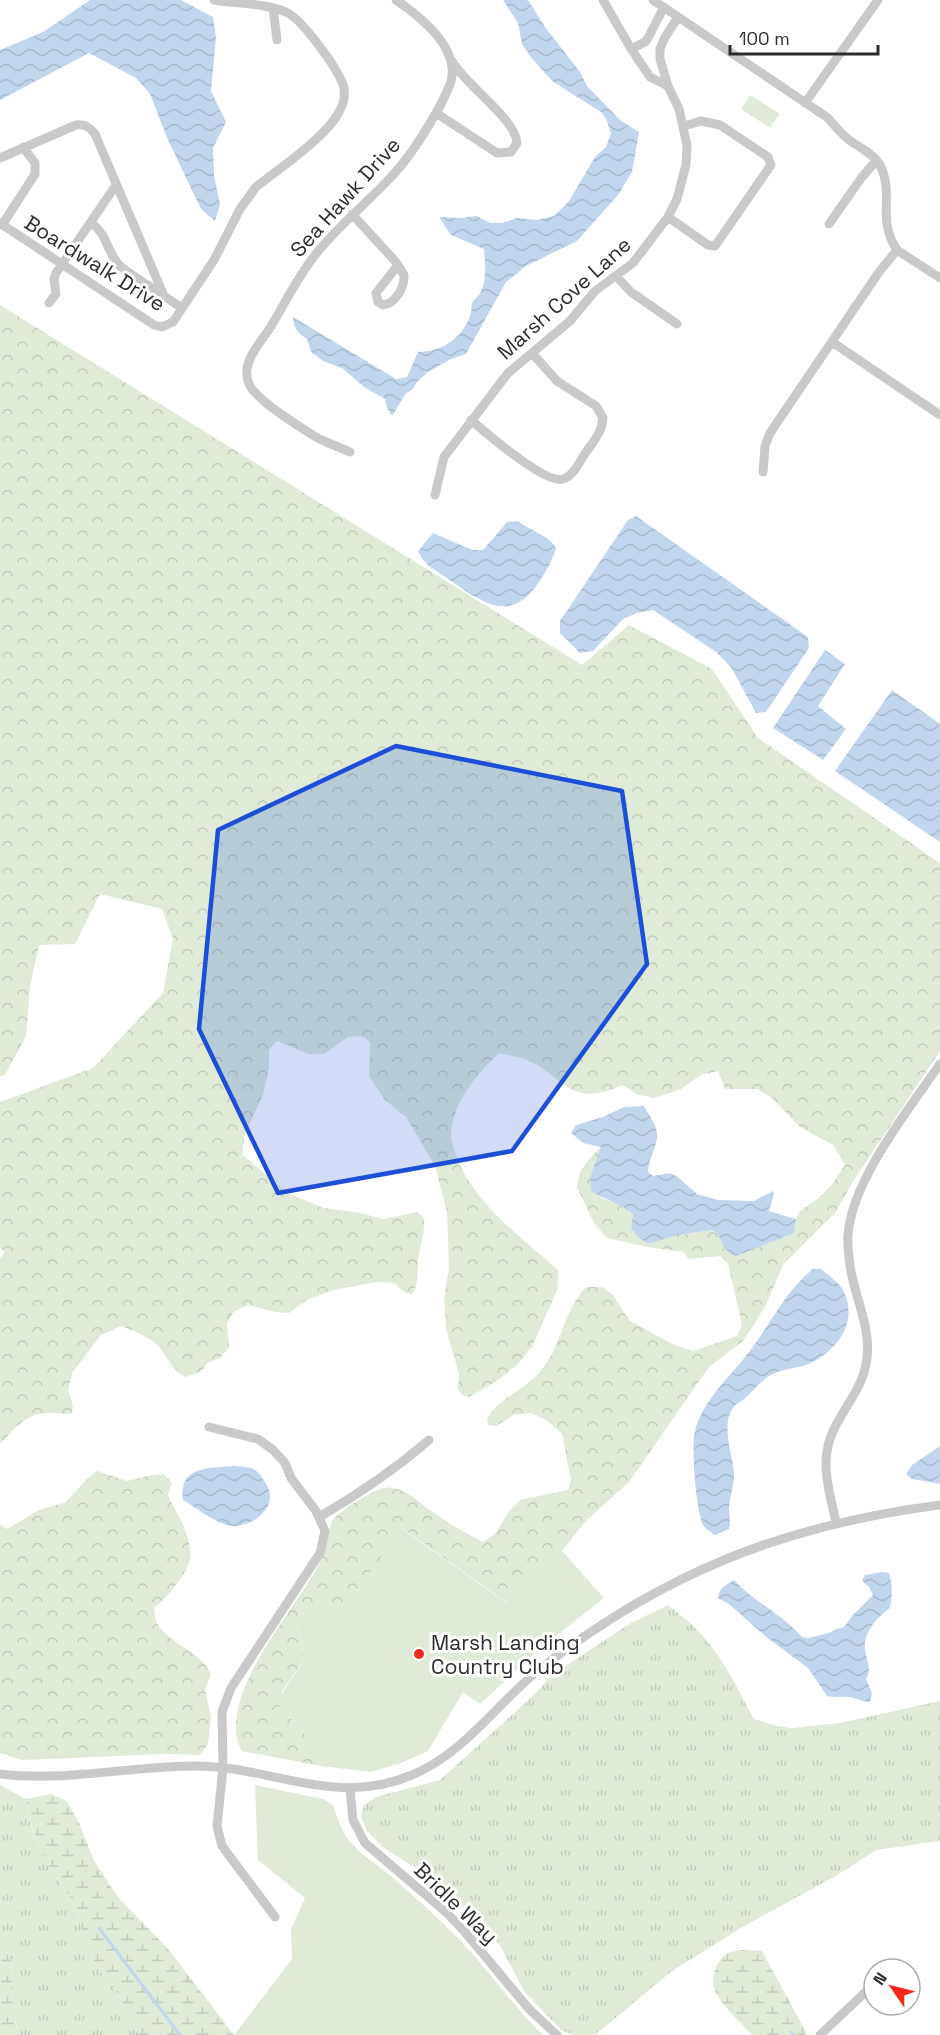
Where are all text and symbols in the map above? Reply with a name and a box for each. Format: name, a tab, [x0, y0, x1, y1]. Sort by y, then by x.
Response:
scale bar	[730, 18, 878, 56]
text: 100 m	[739, 27, 790, 50]
street label: Sea Hawk Drive	[284, 131, 406, 263]
street label: Boardwalk Drive	[20, 209, 170, 317]
street label: Marsh Cove Lane	[491, 231, 637, 365]
place label: Marsh Landing Country Club	[431, 1629, 580, 1680]
marker: Marsh Landing Country Club	[412, 1647, 426, 1661]
street label: Bridle Way	[408, 1856, 504, 1950]
north arrow	[862, 1957, 922, 2017]
text: N	[868, 1968, 892, 1989]

